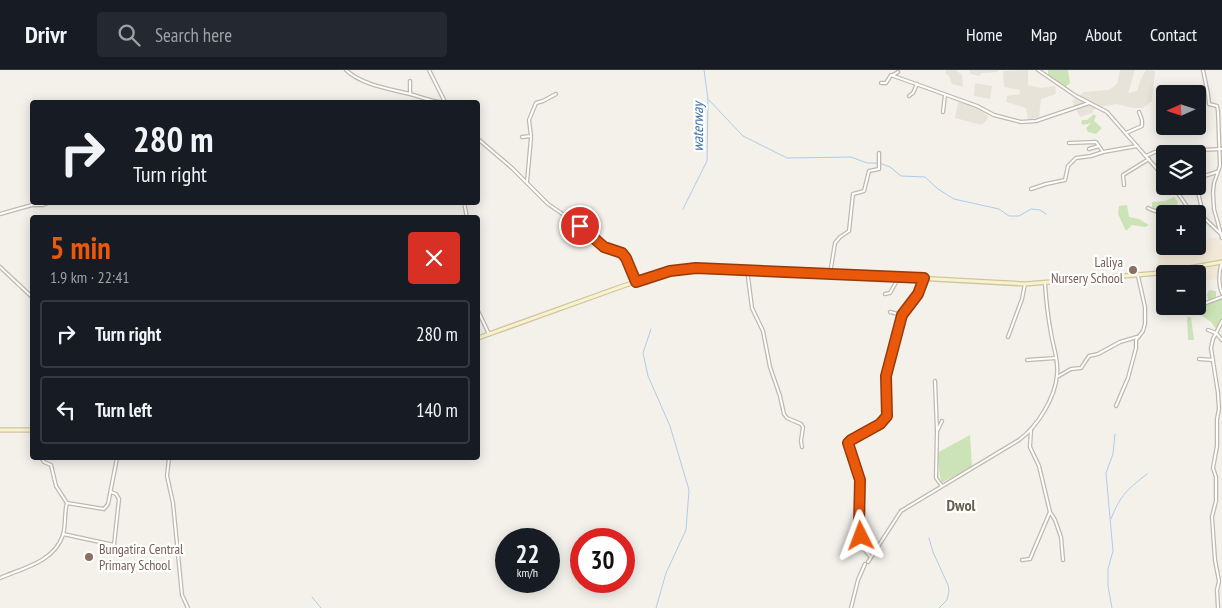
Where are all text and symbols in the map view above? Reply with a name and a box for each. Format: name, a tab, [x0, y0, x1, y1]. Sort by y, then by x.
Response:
search box	[97, 12, 447, 57]
text: Drivr	[25, 19, 67, 50]
icon: search	[115, 21, 143, 49]
text: Search here	[155, 23, 232, 47]
text: Home	[966, 23, 1003, 46]
text: Map	[1031, 23, 1057, 46]
text: About	[1085, 23, 1122, 46]
text: Contact	[1150, 23, 1197, 46]
north arrow	[1156, 85, 1206, 135]
map controls	[1156, 85, 1206, 315]
water label: waterway	[688, 100, 707, 152]
text: 280 m	[133, 116, 214, 162]
icon: right	[50, 120, 115, 185]
button: layers	[1156, 145, 1206, 195]
text: Turn right	[133, 160, 207, 188]
pin	[559, 205, 601, 247]
button: +	[1156, 205, 1206, 255]
icon: arrive	[566, 212, 594, 240]
text: 5 min	[50, 228, 111, 267]
button: close	[408, 232, 460, 284]
place label: Laliya Nursery School	[1051, 253, 1124, 287]
marker: Laliya Nursery School	[1127, 264, 1139, 276]
button: −	[1156, 265, 1206, 315]
text: 1.9 km · 22:41	[50, 267, 130, 287]
icon: right	[52, 320, 80, 348]
text: Turn right	[95, 322, 161, 346]
text: 280 m	[416, 322, 458, 346]
icon: left	[52, 396, 80, 424]
text: Turn left	[95, 398, 152, 422]
text: 140 m	[416, 398, 458, 422]
district label: Dwol	[947, 495, 976, 515]
position arrow	[834, 509, 886, 561]
speed limit sign: 30	[570, 528, 635, 593]
text: 22	[516, 538, 539, 570]
place label: Bungatira Central Primary School	[99, 540, 184, 574]
marker: Bungatira Central Primary School	[83, 551, 95, 563]
text: km/h	[517, 565, 538, 580]

